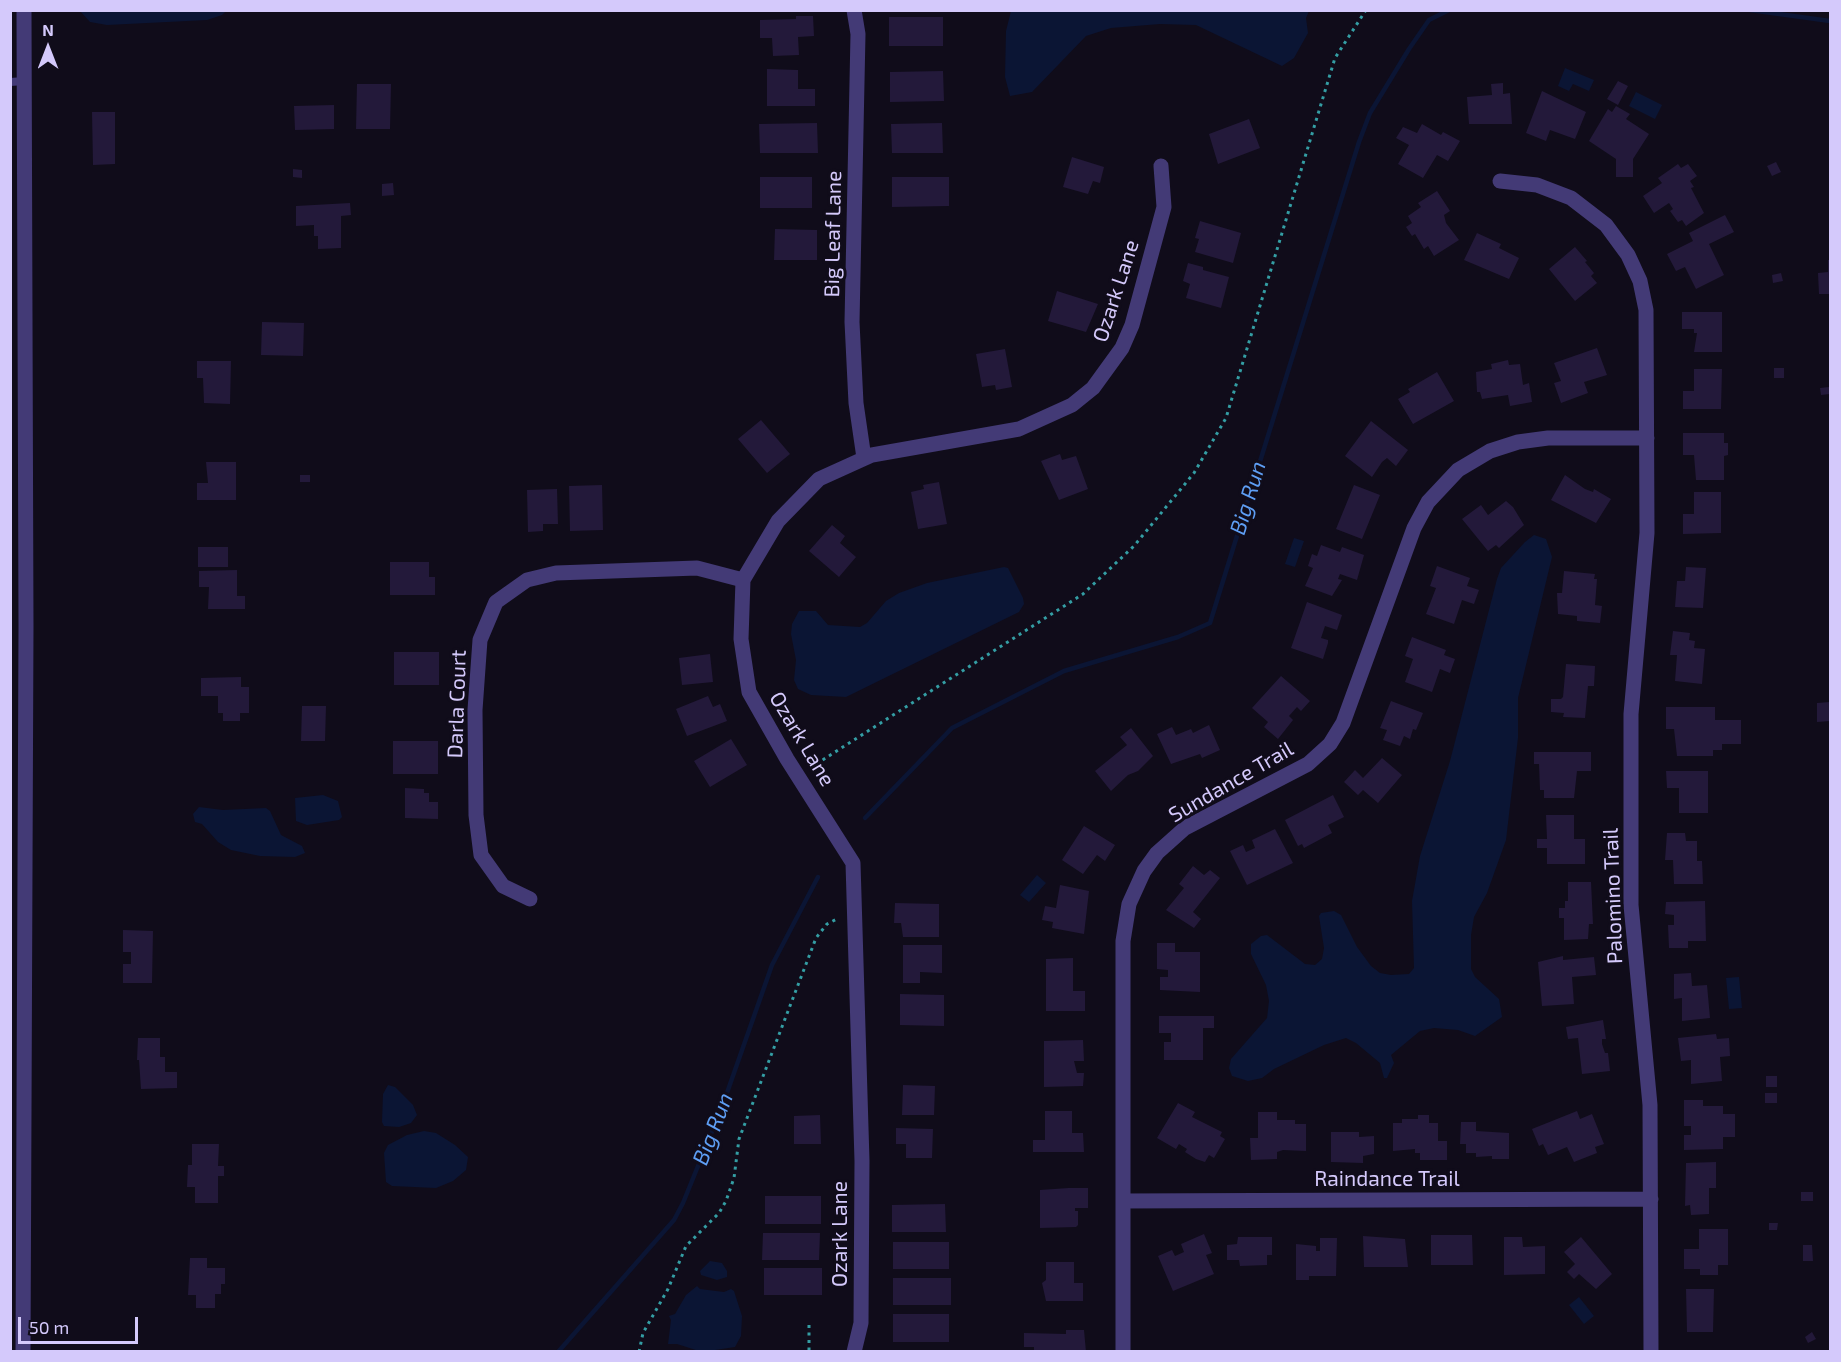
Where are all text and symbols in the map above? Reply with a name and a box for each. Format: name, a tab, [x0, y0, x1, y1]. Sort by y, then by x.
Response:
north arrow	[18, 18, 78, 78]
text: N	[42, 20, 54, 39]
street label: Big Leaf Lane	[819, 170, 847, 298]
street label: Ozark Lane	[1088, 237, 1144, 345]
water label: Big Run	[1224, 458, 1272, 538]
street label: Darla Court	[443, 649, 471, 759]
street label: Ozark Lane	[764, 687, 840, 791]
street label: Sundance Trail	[1164, 736, 1298, 828]
street label: Palomino Trail	[1598, 828, 1628, 964]
water label: Big Run	[687, 1089, 739, 1169]
street label: Raindance Trail	[1314, 1166, 1460, 1192]
street label: Ozark Lane	[827, 1181, 853, 1287]
scale bar	[21, 1305, 141, 1343]
text: 50 m	[29, 1316, 69, 1338]

